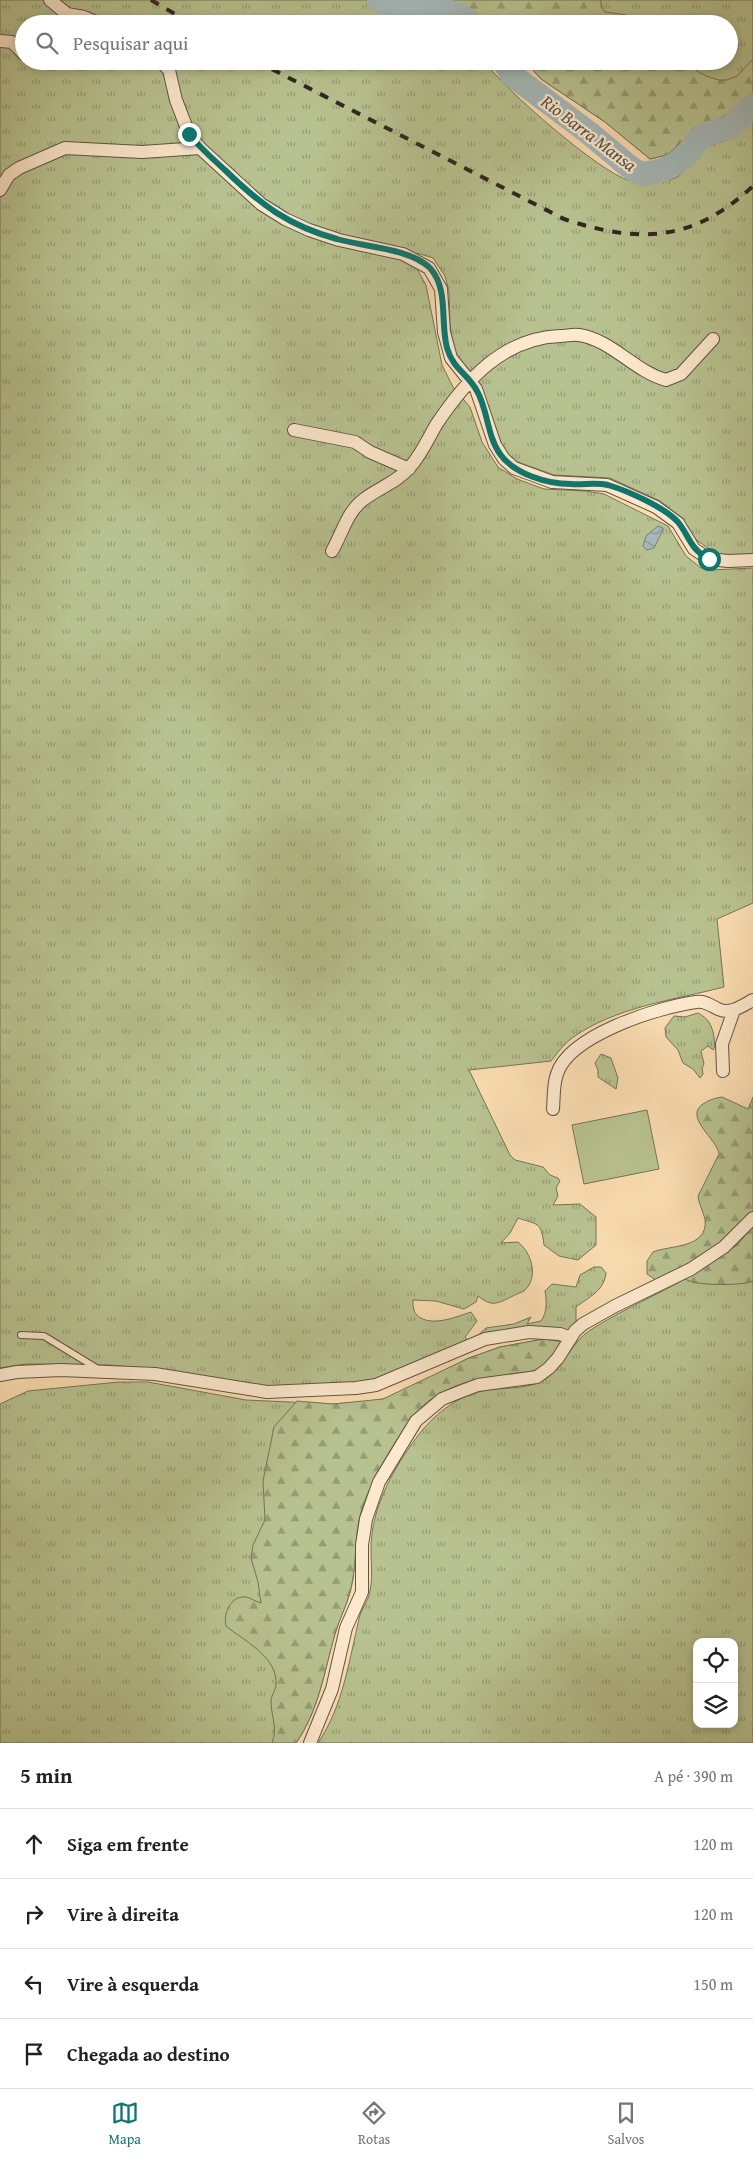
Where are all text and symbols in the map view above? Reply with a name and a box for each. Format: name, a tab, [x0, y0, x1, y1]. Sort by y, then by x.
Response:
search box	[15, 15, 738, 70]
icon: search	[33, 29, 61, 57]
text: Pesquisar aqui	[73, 29, 188, 57]
water label: Rio Barra Mansa	[535, 87, 643, 178]
route end	[178, 123, 201, 146]
route start	[698, 548, 721, 571]
map controls	[693, 1638, 738, 1728]
button: locate	[693, 1638, 738, 1683]
button: layers	[693, 1683, 738, 1728]
text: 5 min	[20, 1760, 72, 1791]
text: A pé · 390 m	[654, 1764, 733, 1788]
icon: ahead	[20, 1830, 48, 1858]
text: Siga em frente	[67, 1830, 189, 1858]
text: 120 m	[693, 1832, 733, 1856]
icon: right	[20, 1900, 48, 1928]
text: Vire à direita	[67, 1900, 179, 1928]
text: 120 m	[693, 1902, 733, 1926]
icon: left	[20, 1970, 48, 1998]
text: Vire à esquerda	[67, 1970, 199, 1998]
text: 150 m	[693, 1972, 733, 1996]
icon: arrive	[20, 2040, 48, 2068]
text: Chegada ao destino	[67, 2040, 230, 2068]
tab: Mapa	[109, 2099, 141, 2149]
tab: Rotas	[358, 2099, 390, 2149]
tab: Salvos	[608, 2099, 644, 2149]

